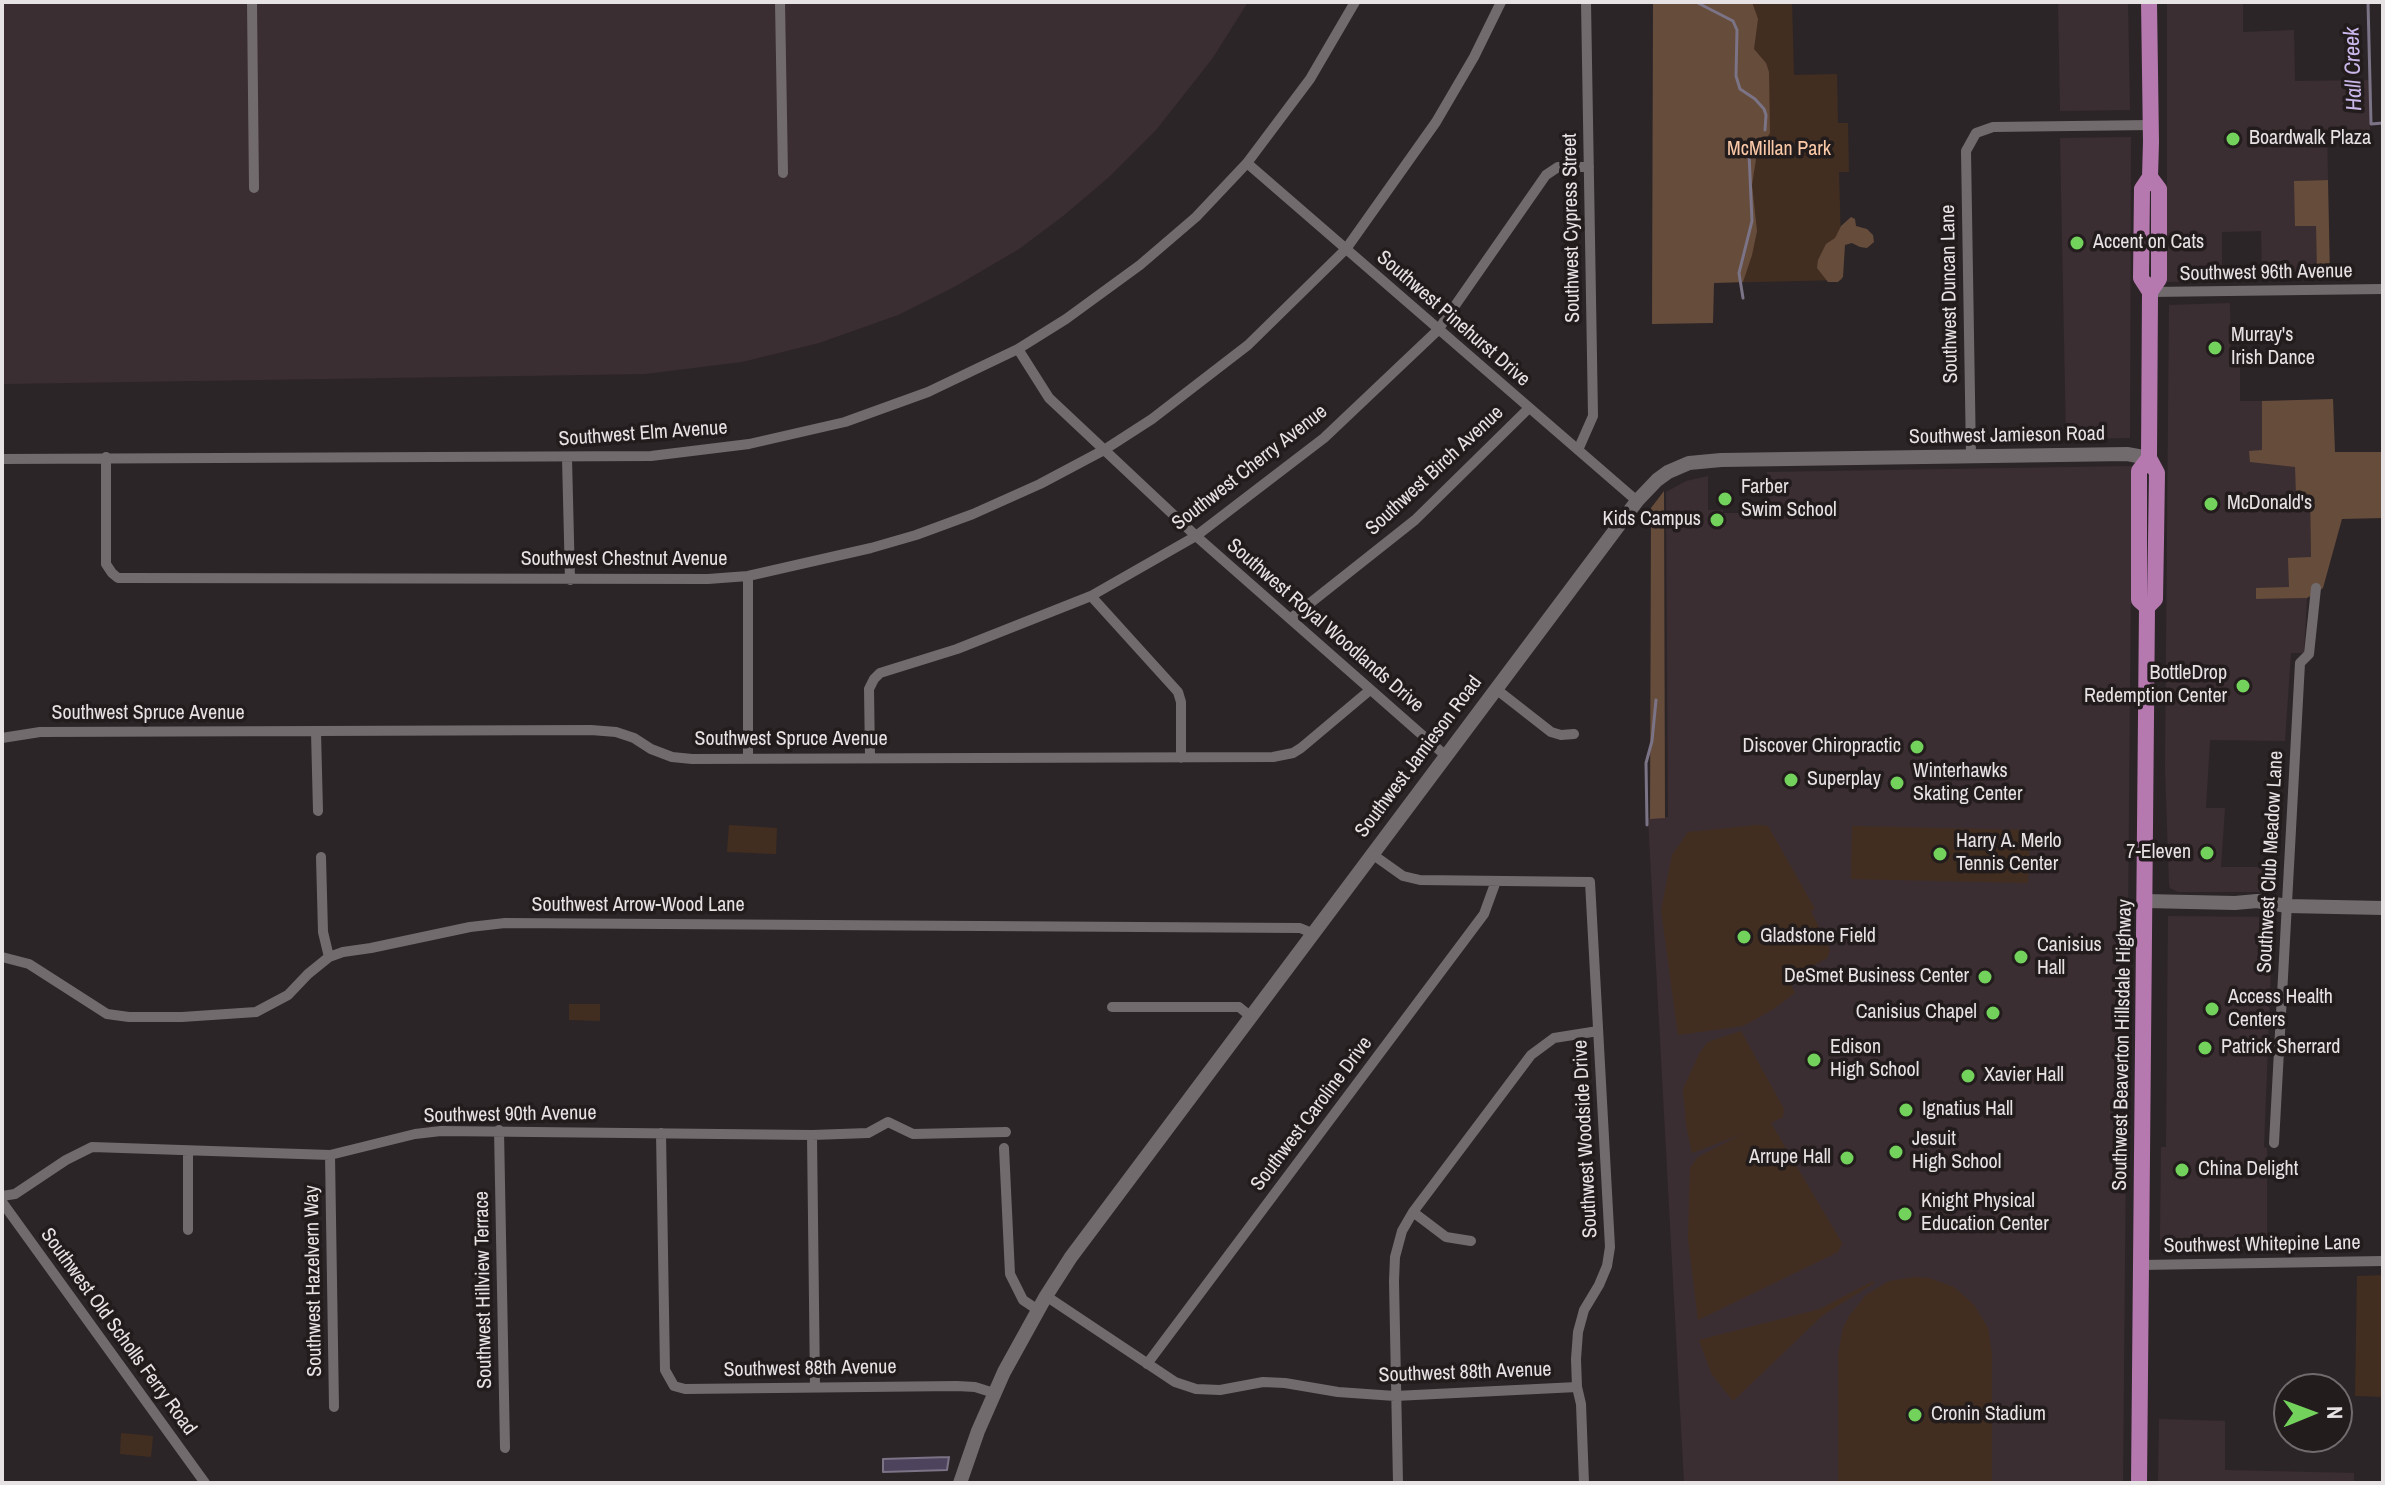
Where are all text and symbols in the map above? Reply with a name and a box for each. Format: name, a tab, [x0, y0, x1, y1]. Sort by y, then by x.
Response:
water label: Hall Creek	[2339, 26, 2369, 112]
place label: Boardwalk Plaza	[2249, 127, 2371, 151]
marker: Boardwalk Plaza	[2224, 130, 2242, 148]
street label: Southwest Cypress Street	[1558, 133, 1586, 323]
park label: McMillan Park	[1727, 138, 1831, 162]
street label: Southwest Duncan Lane	[1936, 204, 1964, 384]
place label: Accent on Cats	[2093, 231, 2204, 255]
marker: Accent on Cats	[2068, 234, 2086, 252]
street label: Southwest Pinehurst Drive	[1372, 246, 1534, 392]
street label: Southwest 96th Avenue	[2179, 259, 2353, 287]
place label: Murray's Irish Dance	[2231, 324, 2315, 371]
marker: Murray's Irish Dance	[2206, 339, 2224, 357]
street label: Southwest Cherry Avenue	[1168, 400, 1332, 536]
street label: Southwest Birch Avenue	[1361, 401, 1509, 541]
street label: Southwest Elm Avenue	[558, 416, 728, 452]
street label: Southwest Jamieson Road	[1909, 422, 2105, 450]
place label: Farber Swim School	[1741, 476, 1837, 523]
marker: Farber Swim School	[1716, 490, 1734, 508]
place label: McDonald's	[2227, 492, 2312, 516]
marker: McDonald's	[2202, 495, 2220, 513]
place label: Kids Campus	[1603, 508, 1701, 532]
marker: Kids Campus	[1708, 511, 1726, 529]
street label: Southwest Royal Woodlands Drive	[1222, 534, 1428, 718]
street label: Southwest Chestnut Avenue	[521, 548, 727, 572]
place label: BottleDrop Redemption Center	[2084, 662, 2227, 709]
street label: Southwest Jamieson Road	[1350, 672, 1488, 842]
marker: BottleDrop Redemption Center	[2234, 677, 2252, 695]
street label: Southwest Spruce Avenue	[52, 702, 244, 726]
street label: Southwest Spruce Avenue	[695, 728, 887, 752]
place label: Discover Chiropractic	[1742, 735, 1901, 759]
marker: Discover Chiropractic	[1908, 738, 1926, 756]
street label: Southwest Club Meadow Lane	[2253, 750, 2289, 974]
place label: Winterhawks Skating Center	[1913, 760, 2022, 807]
place label: Superplay	[1807, 768, 1881, 792]
marker: Superplay	[1782, 771, 1800, 789]
marker: Winterhawks Skating Center	[1888, 774, 1906, 792]
place label: Harry A. Merlo Tennis Center	[1956, 830, 2062, 877]
place label: 7-Eleven	[2126, 841, 2191, 865]
marker: 7-Eleven	[2198, 844, 2216, 862]
marker: Harry A. Merlo Tennis Center	[1931, 845, 1949, 863]
street label: Southwest Arrow-Wood Lane	[531, 894, 745, 918]
street label: Southwest Beaverton Hillsdale Highway	[2108, 899, 2138, 1191]
place label: Gladstone Field	[1760, 925, 1876, 949]
marker: Gladstone Field	[1735, 928, 1753, 946]
place label: Canisius Hall	[2037, 934, 2102, 981]
marker: Canisius Hall	[2012, 948, 2030, 966]
place label: DeSmet Business Center	[1784, 965, 1969, 989]
marker: DeSmet Business Center	[1976, 968, 1994, 986]
place label: Access Health Centers	[2228, 986, 2333, 1033]
marker: Access Health Centers	[2203, 1000, 2221, 1018]
place label: Canisius Chapel	[1856, 1001, 1977, 1025]
marker: Canisius Chapel	[1984, 1004, 2002, 1022]
street label: Southwest Caroline Drive	[1246, 1032, 1378, 1196]
place label: Edison High School	[1830, 1036, 1919, 1083]
place label: Patrick Sherrard	[2221, 1036, 2340, 1060]
street label: Southwest Woodside Drive	[1569, 1039, 1603, 1239]
marker: Patrick Sherrard	[2196, 1039, 2214, 1057]
marker: Edison High School	[1805, 1051, 1823, 1069]
place label: Xavier Hall	[1984, 1064, 2064, 1088]
marker: Xavier Hall	[1959, 1067, 1977, 1085]
place label: Ignatius Hall	[1922, 1098, 2013, 1122]
street label: Southwest 90th Avenue	[423, 1101, 597, 1129]
marker: Ignatius Hall	[1897, 1101, 1915, 1119]
place label: Jesuit High School	[1912, 1128, 2001, 1175]
marker: Jesuit High School	[1887, 1143, 1905, 1161]
place label: Arrupe Hall	[1749, 1146, 1831, 1170]
marker: Arrupe Hall	[1838, 1149, 1856, 1167]
place label: China Delight	[2198, 1158, 2298, 1182]
marker: China Delight	[2173, 1161, 2191, 1179]
street label: Southwest Hazelvern Way	[300, 1185, 328, 1377]
place label: Knight Physical Education Center	[1921, 1190, 2049, 1237]
street label: Southwest Hillview Terrace	[470, 1191, 498, 1389]
marker: Knight Physical Education Center	[1896, 1205, 1914, 1223]
street label: Southwest Old Scholls Ferry Road	[35, 1224, 201, 1440]
street label: Southwest Whitepine Lane	[2163, 1231, 2361, 1259]
street label: Southwest 88th Avenue	[723, 1355, 897, 1383]
street label: Southwest 88th Avenue	[1378, 1358, 1552, 1388]
north arrow	[2273, 1373, 2353, 1453]
place label: Cronin Stadium	[1931, 1403, 2046, 1427]
marker: Cronin Stadium	[1906, 1406, 1924, 1424]
text: N	[2320, 1406, 2350, 1419]

